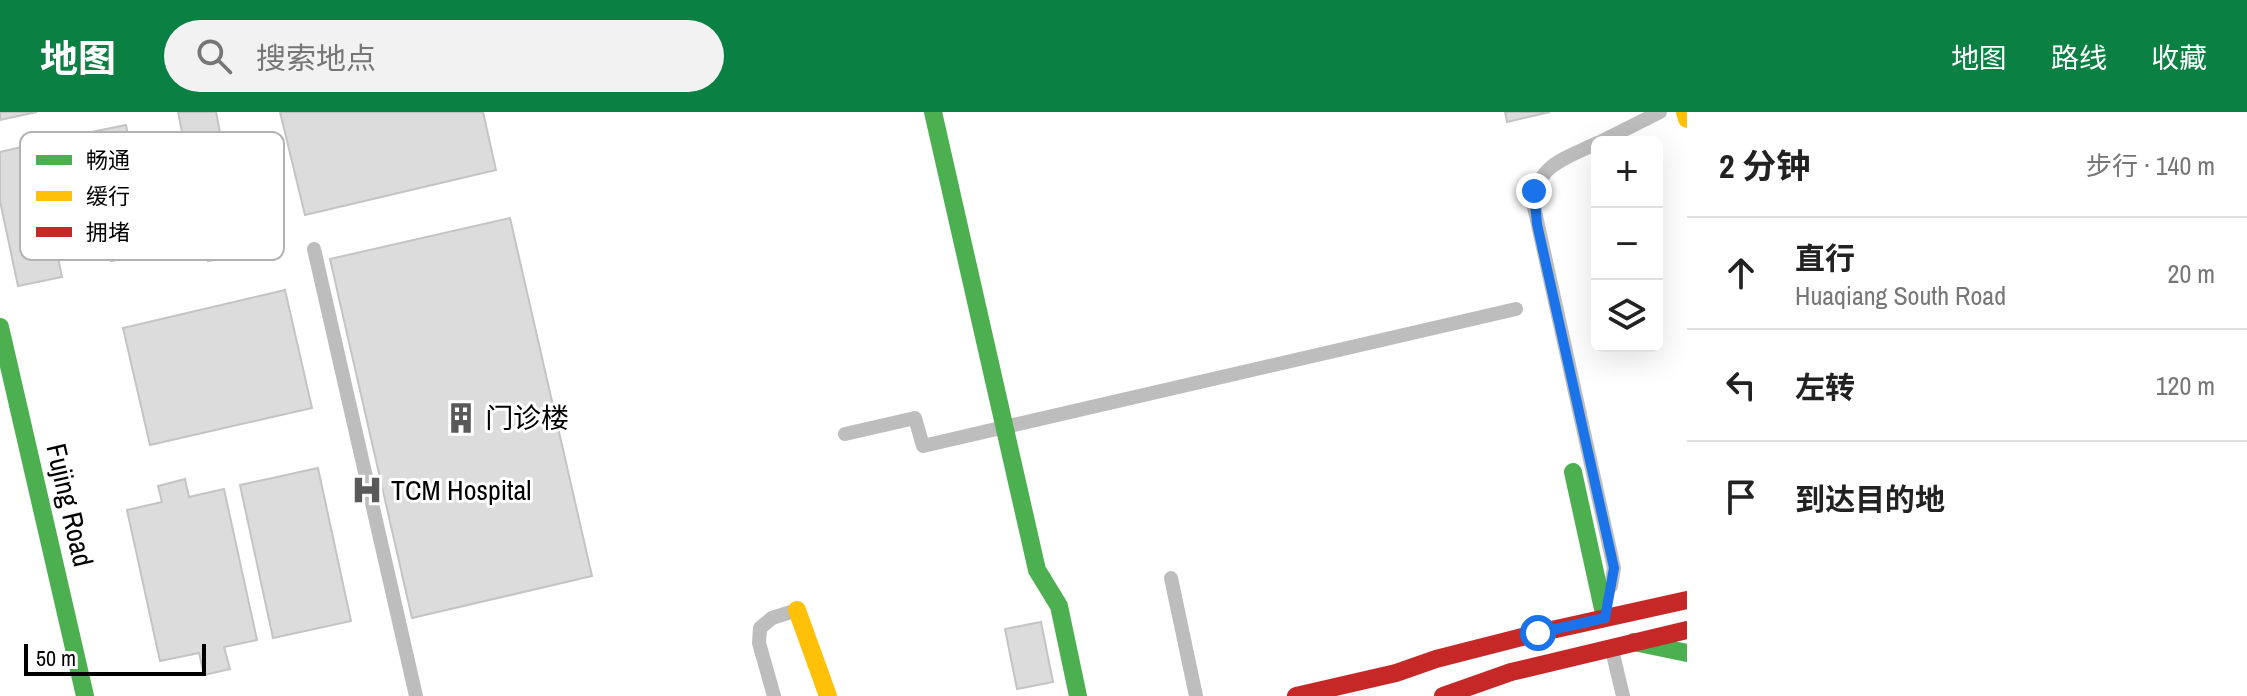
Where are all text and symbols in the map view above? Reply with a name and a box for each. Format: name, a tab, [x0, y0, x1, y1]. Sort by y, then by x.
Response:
search box	[164, 20, 724, 92]
text: 地图	[40, 33, 116, 84]
icon: search	[192, 34, 236, 78]
text: 搜索地点	[256, 38, 376, 78]
text: 地图	[1951, 39, 2007, 77]
text: 路线	[2051, 39, 2107, 77]
text: 收藏	[2151, 39, 2207, 77]
legend	[20, 132, 284, 260]
map controls	[1591, 136, 1663, 352]
button: +	[1591, 136, 1663, 208]
text: 2 分钟	[1719, 143, 1810, 189]
text: 畅通	[86, 145, 130, 175]
text: 步行 · 140 m	[2086, 148, 2215, 183]
route end	[1516, 173, 1552, 209]
text: 缓行	[86, 181, 130, 211]
button: −	[1591, 208, 1663, 280]
text: 拥堵	[86, 217, 130, 247]
text: 直行	[1795, 238, 1855, 278]
icon: ahead	[1719, 251, 1763, 295]
text: 20 m	[2168, 256, 2215, 291]
text: Huaqiang South Road	[1795, 278, 2006, 313]
button: layers	[1591, 280, 1663, 352]
icon: left	[1719, 363, 1763, 407]
text: 左转	[1795, 367, 1855, 407]
text: 120 m	[2156, 368, 2215, 403]
place label: 门诊楼	[485, 399, 569, 437]
building icon: 门诊楼	[444, 401, 478, 435]
street label: Fujing Road	[37, 440, 103, 570]
place label: TCM Hospital	[391, 471, 531, 509]
hospital icon: TCM Hospital	[350, 473, 384, 507]
icon: arrive	[1719, 475, 1763, 519]
text: 到达目的地	[1795, 479, 1945, 519]
route start	[1520, 615, 1556, 651]
scale bar	[24, 640, 206, 676]
text: 50 m	[36, 643, 76, 673]

